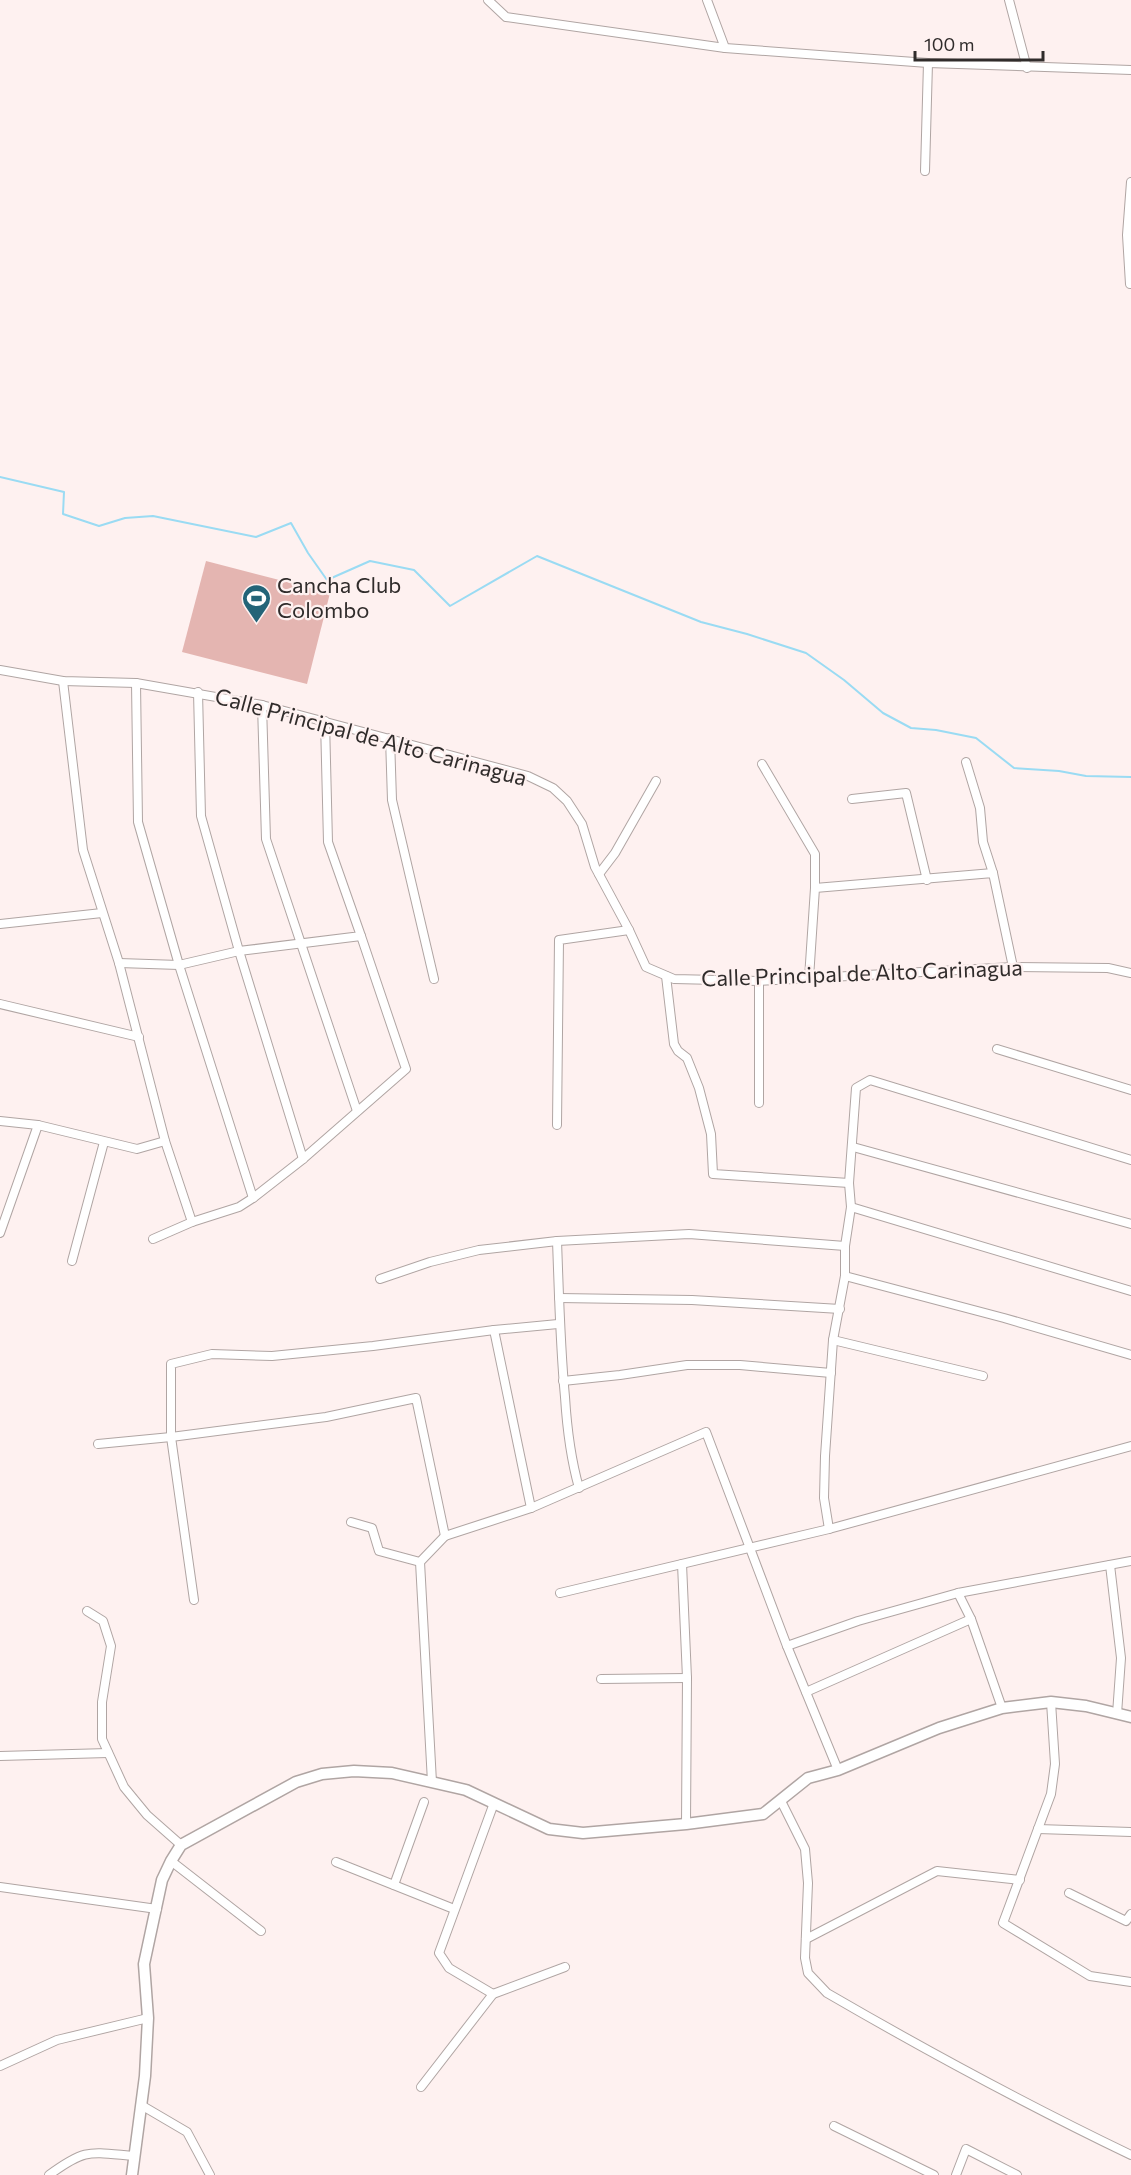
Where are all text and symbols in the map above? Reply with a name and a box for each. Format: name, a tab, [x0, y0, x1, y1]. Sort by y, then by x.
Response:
scale bar	[915, 24, 1042, 62]
text: 100 m	[924, 33, 974, 55]
place label: Cancha Club Colombo	[277, 571, 401, 623]
sports icon: Cancha Club Colombo	[240, 582, 272, 624]
street label: Calle Principal de Alto Carinagua	[212, 682, 530, 791]
street label: Calle Principal de Alto Carinagua	[701, 953, 1023, 992]

